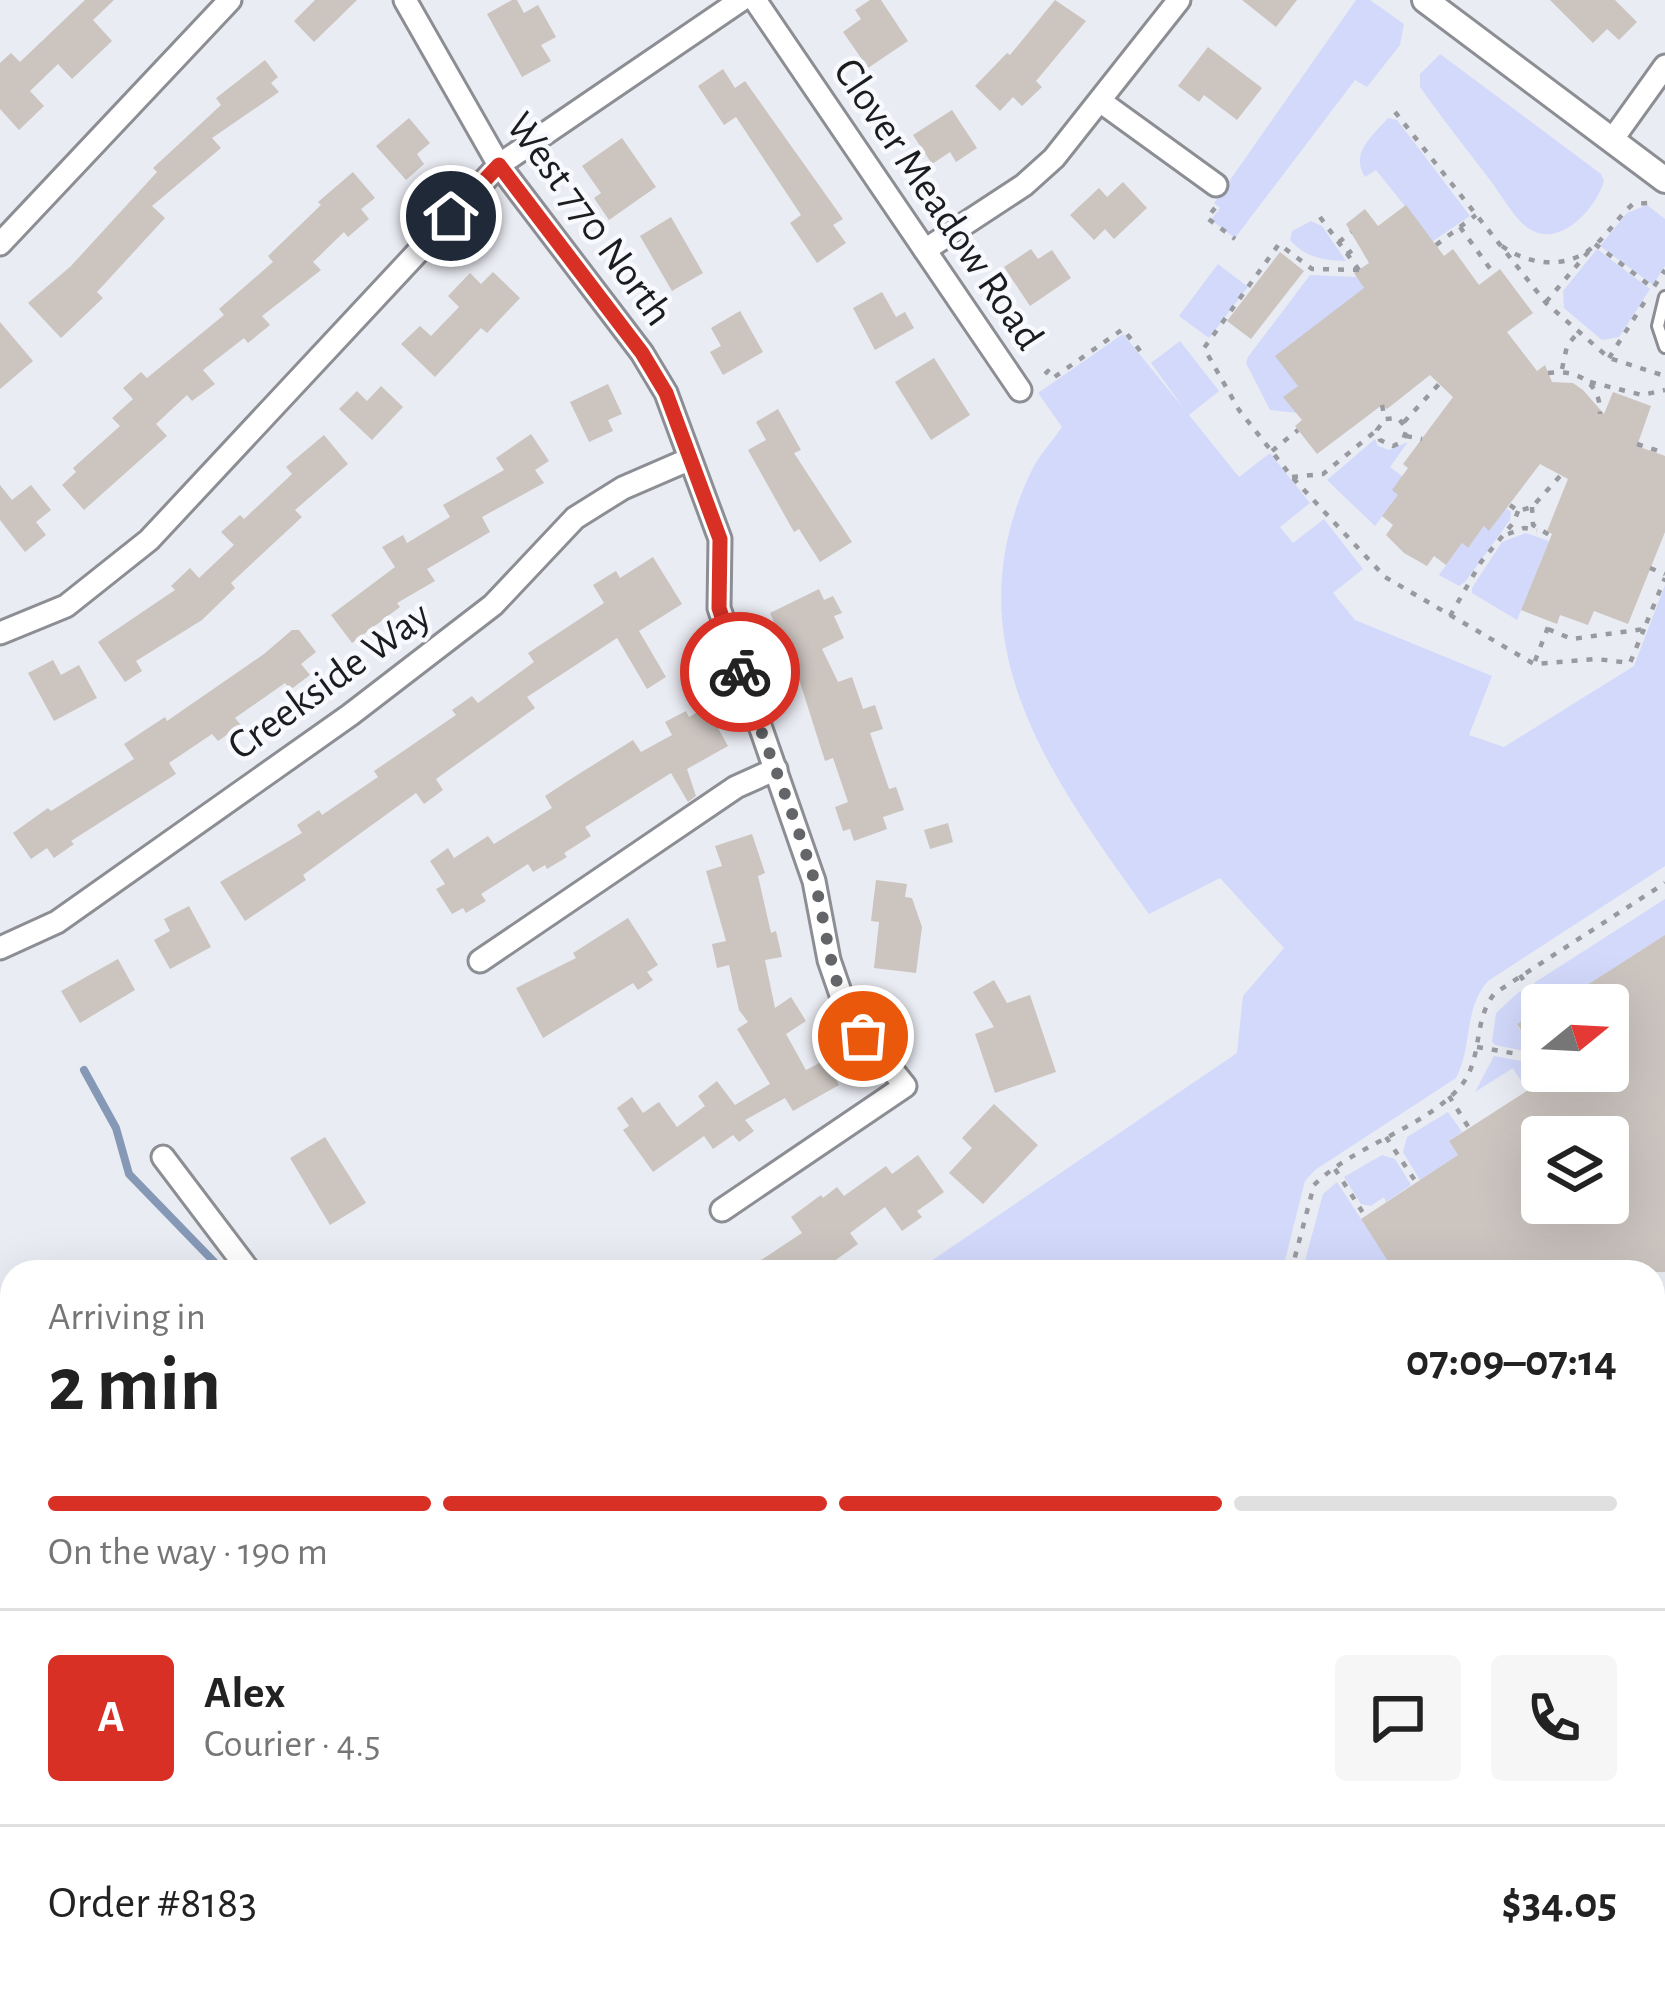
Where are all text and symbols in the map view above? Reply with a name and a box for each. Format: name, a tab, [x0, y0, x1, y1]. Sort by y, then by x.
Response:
street label: Clover Meadow Road	[826, 51, 1051, 357]
street label: West 770 North	[498, 105, 680, 333]
pin	[400, 165, 502, 267]
icon: home	[418, 183, 484, 249]
street label: Creekside Way	[220, 594, 438, 768]
courier	[680, 612, 800, 732]
icon: bike	[707, 639, 773, 705]
north arrow	[1521, 984, 1629, 1092]
map controls	[1521, 984, 1629, 1224]
pin	[812, 985, 914, 1087]
icon: bag	[830, 1003, 896, 1069]
button: layers	[1521, 1116, 1629, 1224]
text: Arriving in	[48, 1298, 206, 1337]
text: 07:09–07:14	[1406, 1339, 1617, 1384]
text: 2 min	[48, 1347, 221, 1425]
text: On the way · 190 m	[48, 1533, 328, 1572]
button: chat	[1335, 1655, 1461, 1781]
button: phone	[1491, 1655, 1617, 1781]
text: Alex	[204, 1671, 285, 1716]
text: A	[97, 1695, 125, 1740]
text: Courier · 4.5	[204, 1725, 381, 1764]
text: Order #8183	[48, 1881, 257, 1926]
text: $34.05	[1502, 1881, 1617, 1926]

